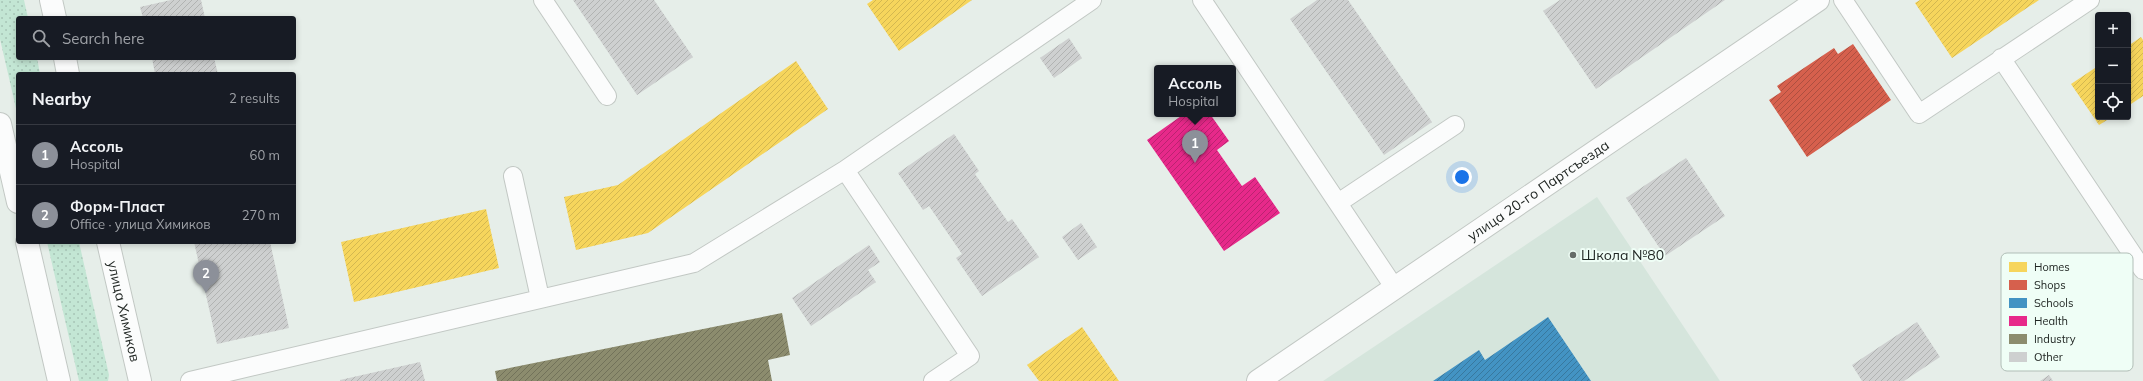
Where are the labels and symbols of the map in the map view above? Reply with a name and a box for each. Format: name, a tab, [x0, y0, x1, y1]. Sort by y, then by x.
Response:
pin: 1	[1182, 130, 1208, 163]
street label: улица 20-го Партсъезда	[1464, 136, 1613, 245]
your location	[1452, 167, 1472, 187]
place label: Школа №80	[1581, 246, 1664, 264]
marker: Школа №80	[1568, 250, 1578, 260]
legend	[2001, 253, 2133, 371]
street label: улица Химиков	[104, 259, 144, 364]
pin: 2	[193, 260, 219, 293]
text: Homes	[2034, 260, 2070, 274]
text: Shops	[2034, 278, 2066, 292]
text: Schools	[2034, 296, 2073, 310]
text: Health	[2034, 314, 2068, 328]
text: Industry	[2034, 332, 2076, 346]
text: Other	[2034, 350, 2063, 364]

